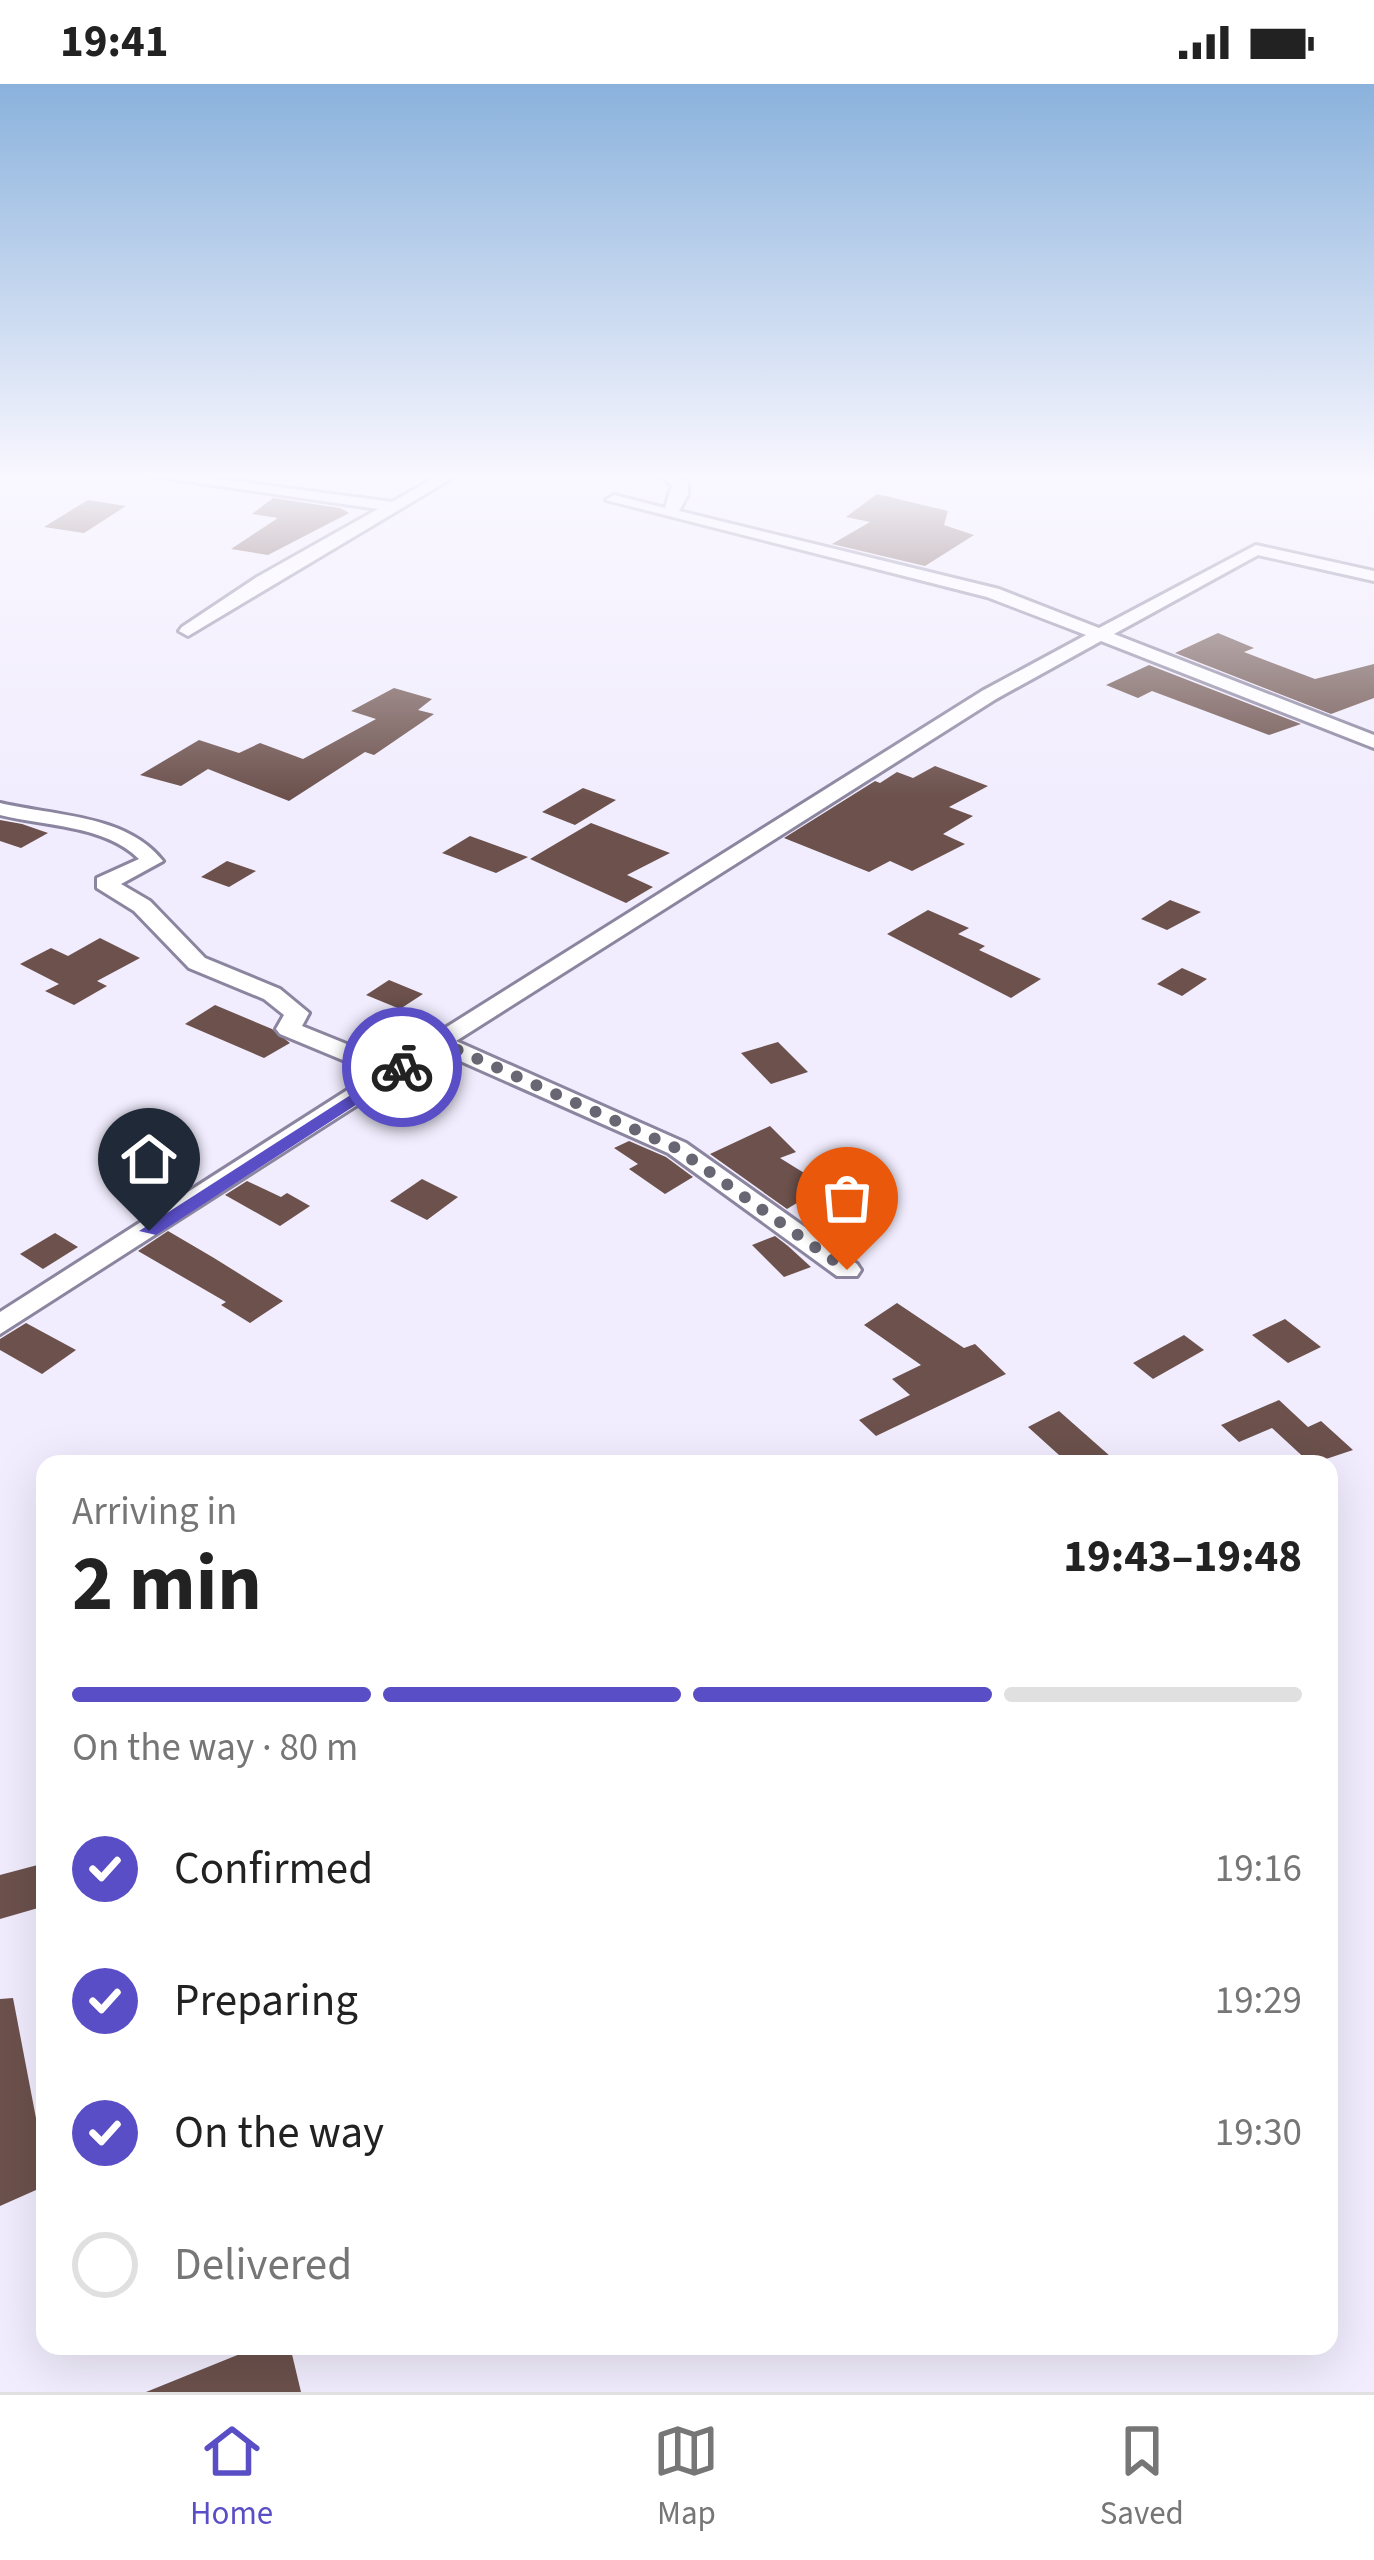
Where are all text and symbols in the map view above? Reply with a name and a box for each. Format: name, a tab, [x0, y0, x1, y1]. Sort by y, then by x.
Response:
text: 19:41	[60, 10, 169, 74]
courier	[342, 1007, 462, 1127]
icon: bike	[369, 1034, 435, 1100]
pin	[98, 1108, 200, 1231]
icon: home	[116, 1126, 182, 1192]
pin	[796, 1147, 898, 1270]
icon: bag	[814, 1165, 880, 1231]
text: Arriving in	[72, 1484, 237, 1540]
text: 19:43–19:48	[1063, 1525, 1302, 1589]
text: 2 min	[72, 1529, 262, 1640]
text: On the way · 80 m	[72, 1720, 358, 1776]
icon: check	[72, 1836, 138, 1902]
text: Confirmed	[174, 1837, 373, 1901]
text: 19:16	[1215, 1841, 1302, 1897]
icon: check	[72, 1968, 138, 2034]
text: Preparing	[174, 1969, 358, 2033]
text: 19:29	[1215, 1973, 1302, 2029]
icon: check	[72, 2100, 138, 2166]
text: On the way	[174, 2101, 384, 2165]
text: 19:30	[1215, 2105, 1302, 2161]
text: Delivered	[174, 2233, 352, 2297]
tab: Home	[190, 2418, 273, 2537]
tab: Map	[653, 2418, 719, 2537]
tab: Saved	[1100, 2418, 1184, 2537]

